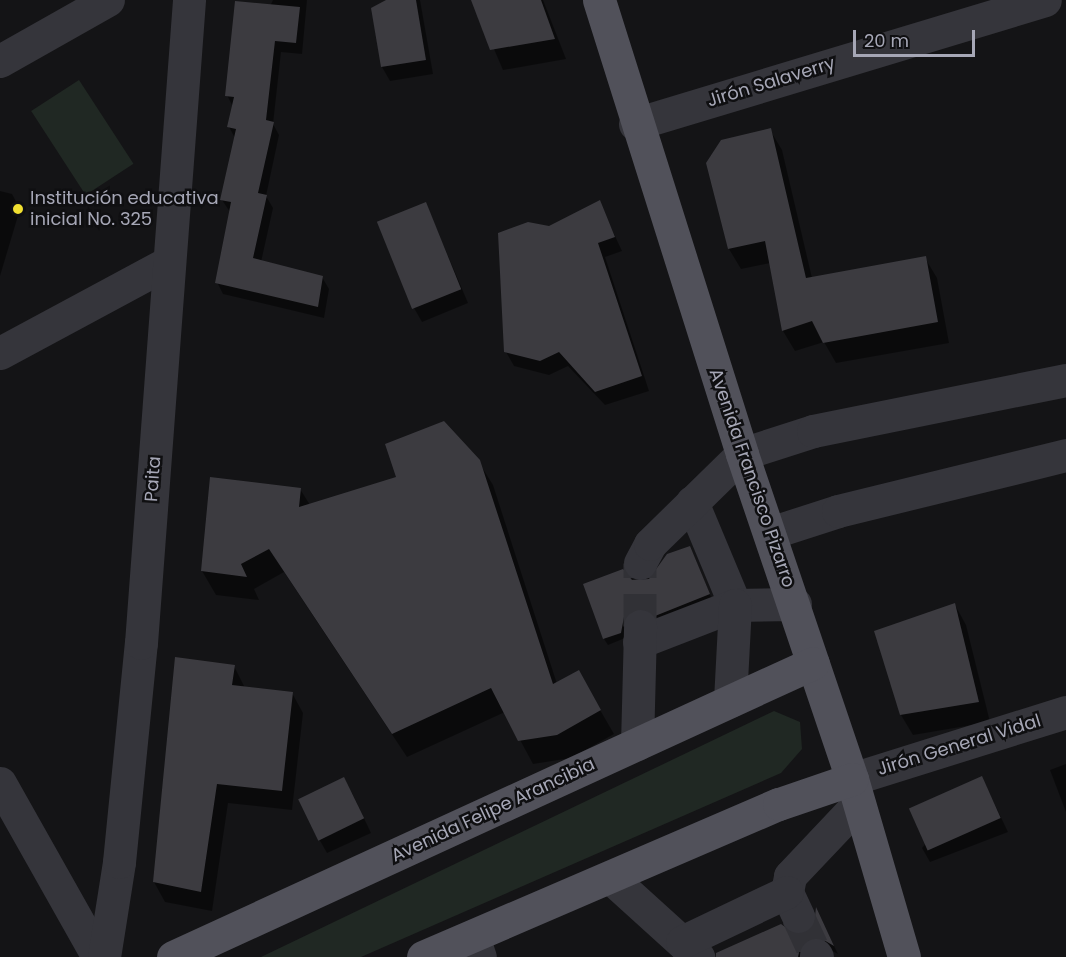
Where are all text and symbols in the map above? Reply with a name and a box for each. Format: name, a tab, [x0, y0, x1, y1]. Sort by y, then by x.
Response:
scale bar	[856, 18, 978, 56]
text: 20 m	[864, 28, 909, 53]
street label: Jirón Salaverry	[704, 52, 838, 112]
place label: Institución educativa inicial No. 325	[30, 188, 219, 230]
marker: Institución educativa inicial No. 325	[11, 202, 25, 216]
street label: Avenida Francisco Pizarro	[704, 366, 800, 590]
street label: Paita	[141, 455, 165, 503]
street label: Jirón General Vidal	[875, 710, 1043, 780]
street label: Avenida Felipe Arancibia	[388, 753, 598, 867]

